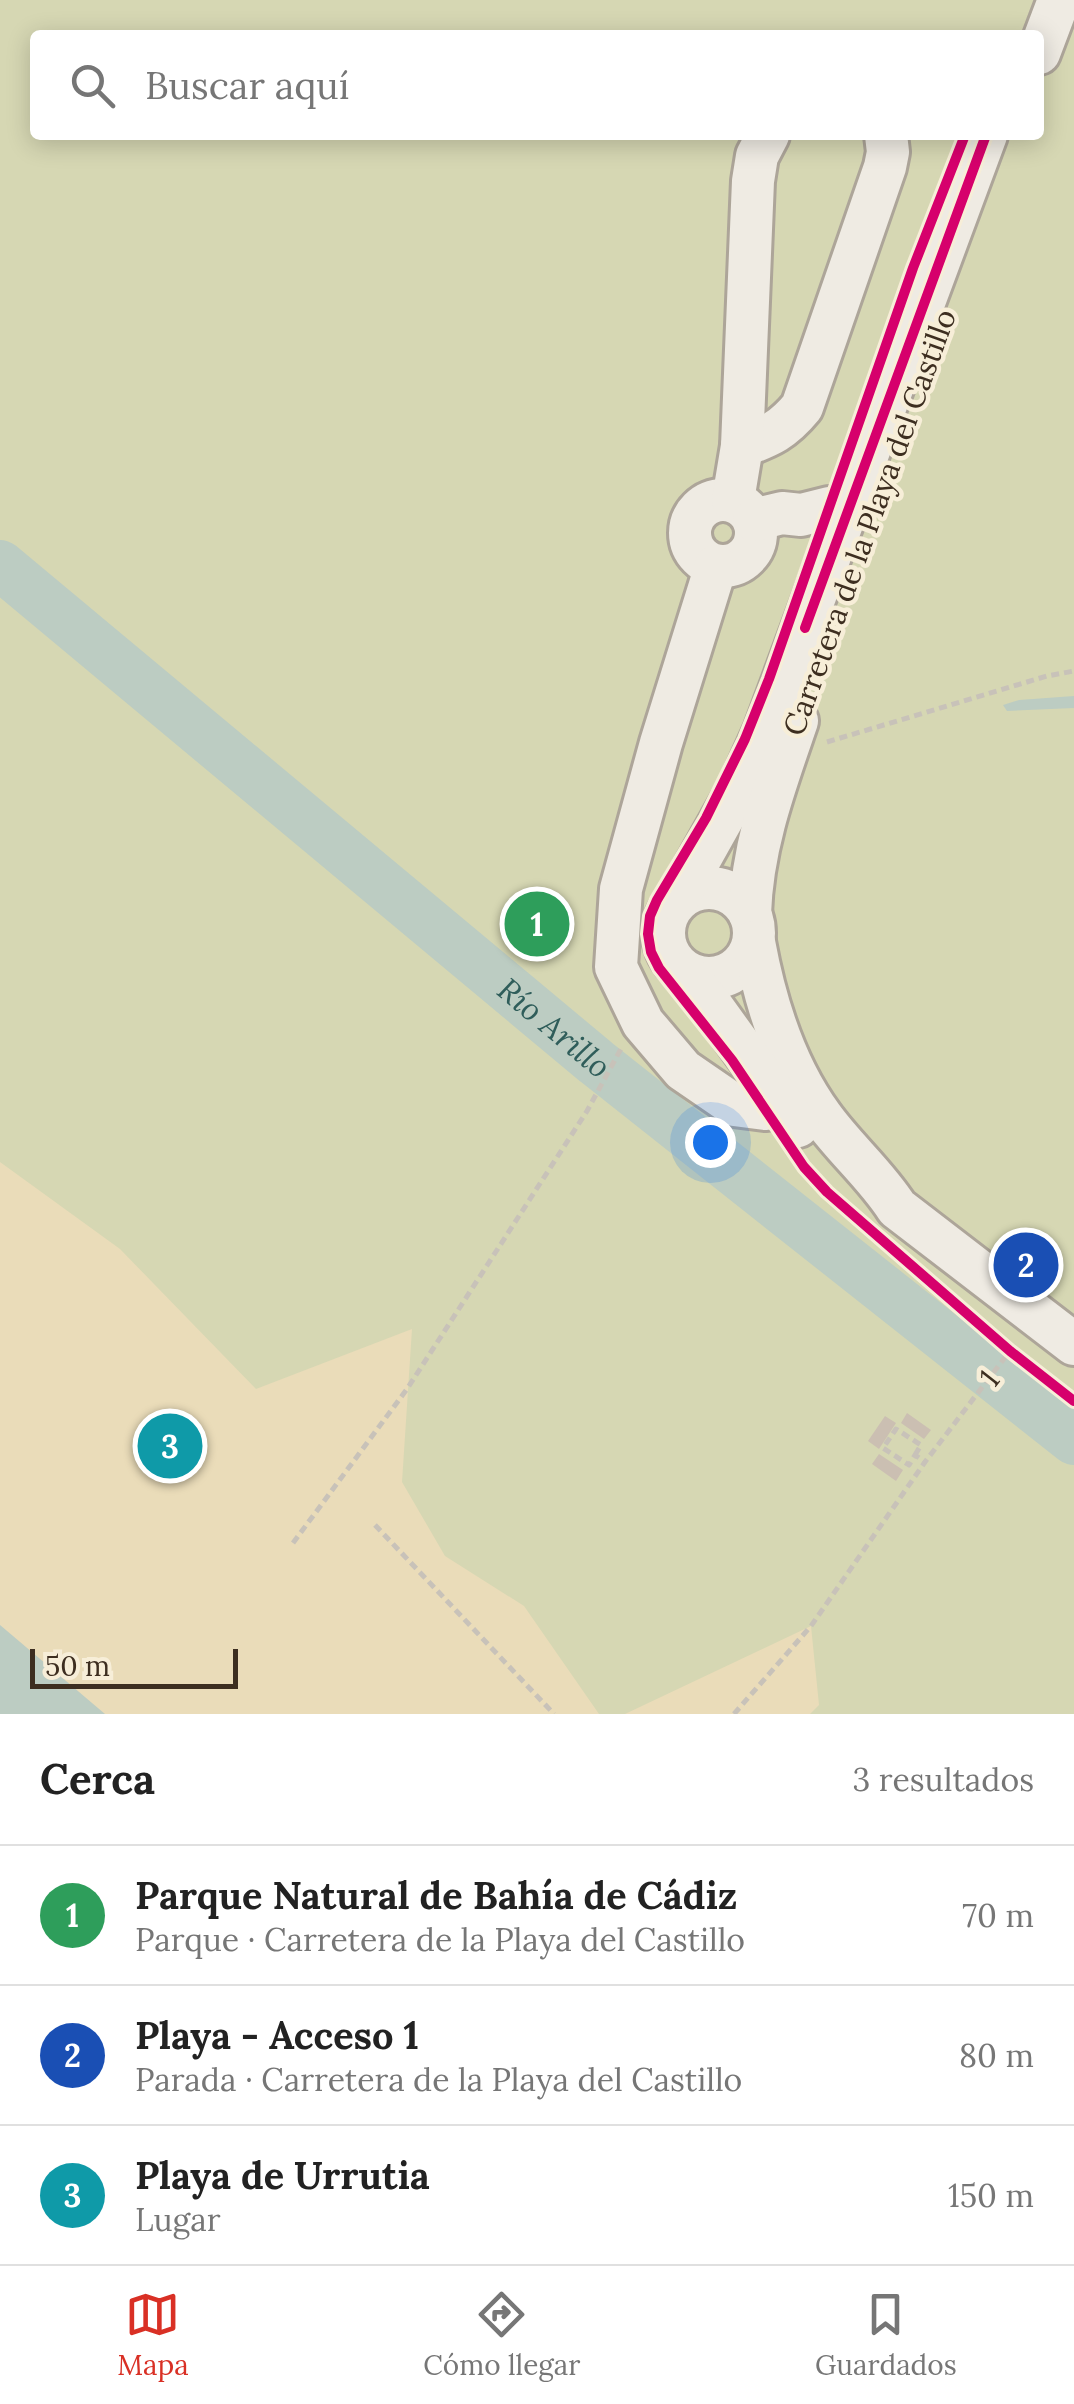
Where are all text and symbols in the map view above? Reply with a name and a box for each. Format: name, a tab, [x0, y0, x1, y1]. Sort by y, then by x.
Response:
search box	[30, 30, 1044, 140]
icon: search	[65, 58, 120, 113]
text: Buscar aquí	[145, 61, 349, 109]
street label: Carretera de la Playa del Castillo	[774, 304, 965, 741]
pin: 1	[504, 886, 570, 962]
water label: Río Arillo	[489, 968, 619, 1086]
your location	[685, 1117, 736, 1168]
pin: 2	[994, 1228, 1058, 1302]
street label: 1	[971, 1362, 1007, 1394]
pin: 3	[138, 1408, 202, 1484]
scale bar	[30, 1644, 238, 1688]
text: 50 m	[45, 1648, 110, 1684]
text: Cerca	[40, 1752, 155, 1806]
text: 3 resultados	[853, 1759, 1034, 1800]
text: Parque Natural de Bahía de Cádiz	[135, 1871, 737, 1919]
text: 1	[66, 1895, 79, 1936]
text: 70 m	[962, 1895, 1034, 1936]
text: Parque · Carretera de la Playa del Castillo	[135, 1919, 745, 1960]
text: Playa - Acceso 1	[135, 2011, 419, 2059]
text: 2	[64, 2035, 81, 2076]
text: 80 m	[959, 2035, 1034, 2076]
text: Parada · Carretera de la Playa del Castillo	[135, 2059, 742, 2100]
text: Playa de Urrutia	[135, 2151, 430, 2199]
text: 3	[64, 2175, 81, 2216]
text: 150 m	[948, 2175, 1034, 2216]
text: Lugar	[135, 2199, 221, 2240]
tab: Mapa	[117, 2287, 189, 2383]
tab: Cómo llegar	[423, 2287, 580, 2383]
tab: Guardados	[815, 2287, 957, 2383]

